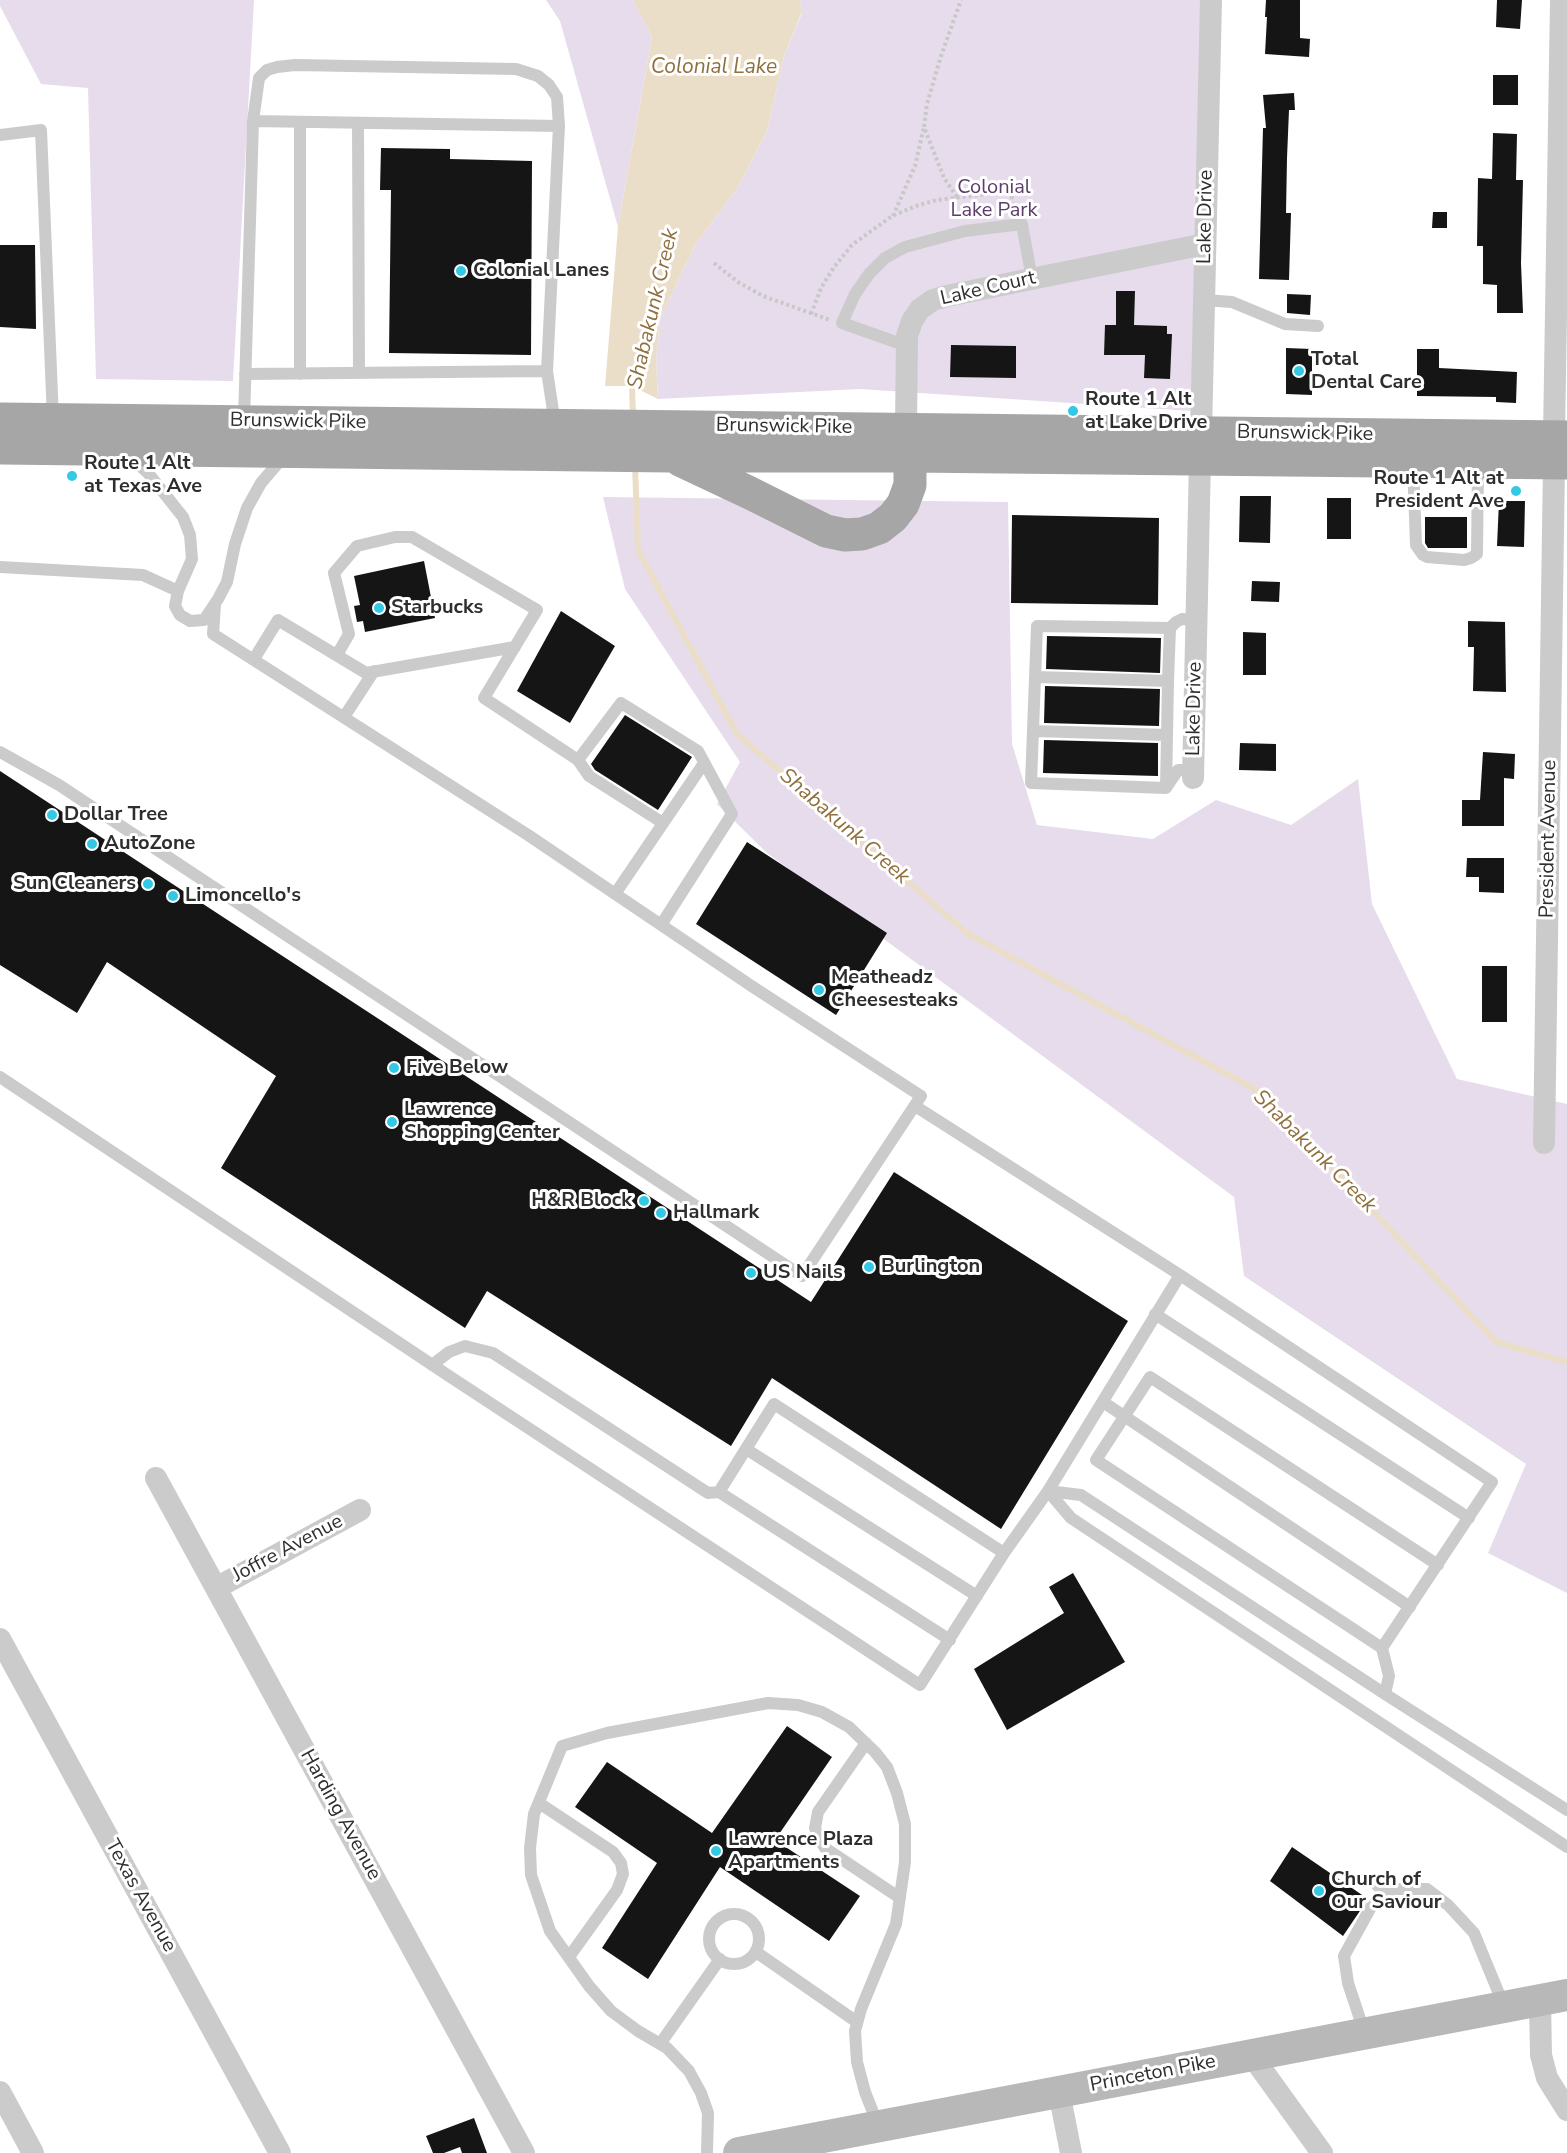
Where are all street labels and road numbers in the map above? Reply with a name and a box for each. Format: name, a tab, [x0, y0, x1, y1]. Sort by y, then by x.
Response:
street label: Lake Drive	[1193, 170, 1219, 264]
street label: Lake Court	[938, 266, 1038, 312]
street label: Brunswick Pike	[230, 409, 366, 435]
street label: Brunswick Pike	[716, 414, 852, 440]
street label: Brunswick Pike	[1237, 421, 1373, 447]
street label: Lake Drive	[1182, 662, 1208, 756]
street label: President Avenue	[1536, 760, 1562, 918]
street label: Joffre Avenue	[229, 1510, 347, 1588]
street label: Harding Avenue	[294, 1746, 386, 1884]
street label: Texas Avenue	[99, 1836, 181, 1956]
street label: Princeton Pike	[1088, 2050, 1218, 2098]

